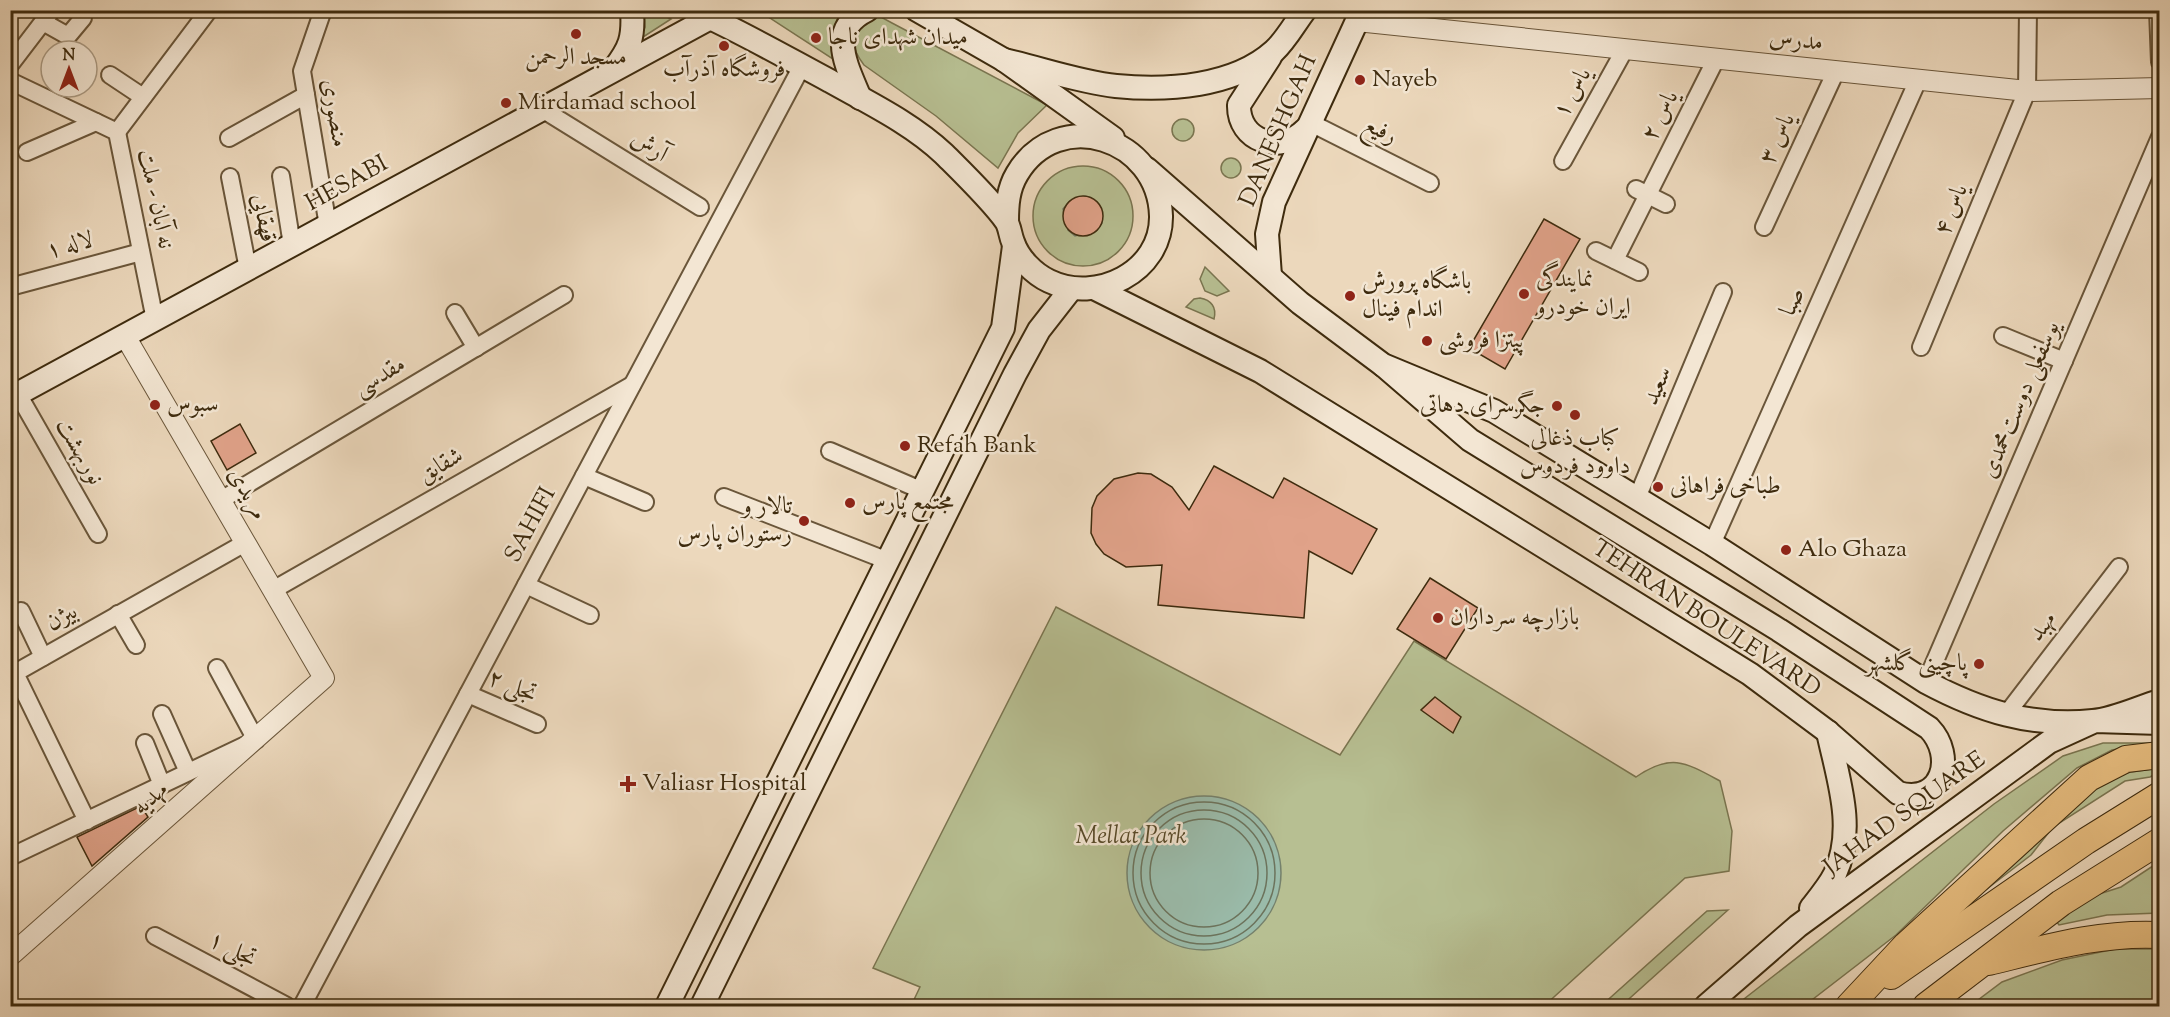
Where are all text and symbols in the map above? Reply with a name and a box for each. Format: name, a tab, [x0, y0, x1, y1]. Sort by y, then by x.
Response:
place label: میدان شهدای ناجا	[828, 21, 968, 55]
street label: مدرس	[1767, 21, 1825, 61]
marker: مسجد الرحمن	[569, 27, 583, 41]
marker: میدان شهدای ناجا	[809, 31, 823, 45]
north arrow	[39, 39, 99, 99]
marker: فروشگاه آذرآب	[717, 39, 731, 53]
place label: مسجد الرحمن	[525, 41, 627, 75]
text: N	[63, 45, 76, 68]
street label: DANESHGAH	[1232, 50, 1326, 212]
place label: فروشگاه آذرآب	[663, 53, 785, 87]
street label: یاس ۱	[1545, 60, 1601, 124]
place label: Nayeb	[1372, 63, 1437, 97]
marker: Nayeb	[1353, 73, 1367, 87]
street label: منصوری	[312, 76, 356, 150]
street label: یاس ۲	[1634, 83, 1689, 147]
place label: Mirdamad school	[518, 86, 697, 120]
marker: Mirdamad school	[499, 96, 513, 110]
street label: یاس ۳	[1751, 106, 1805, 170]
street label: رفیع	[1356, 108, 1403, 157]
street label: آرش	[624, 122, 677, 173]
street label: نه آبان - ملت	[128, 146, 182, 252]
street label: HESABI	[300, 147, 395, 221]
street label: یاس ۴	[1926, 178, 1978, 241]
street label: قهقایی	[242, 191, 284, 245]
street label: لاله ۱	[43, 223, 97, 269]
place label: نمایندگی ایران خودرو	[1533, 260, 1631, 325]
place label: باشگاه پرورش اندام فینال	[1362, 265, 1471, 329]
street label: صبا	[1772, 282, 1814, 322]
marker: نمایندگی ایران خودرو	[1517, 287, 1531, 301]
marker: باشگاه پرورش اندام فینال	[1343, 289, 1357, 303]
street label: یوسفعلی دوست‌محمدی	[1973, 315, 2070, 484]
place label: پیتزا فروشی	[1439, 324, 1524, 358]
marker: پیتزا فروشی	[1420, 334, 1434, 348]
street label: مقدسی	[347, 348, 413, 406]
street label: سعید	[1635, 361, 1681, 411]
place label: سبوس	[167, 388, 219, 422]
place label: جگرسرای دهاتی	[1420, 389, 1545, 423]
marker: سبوس	[148, 398, 162, 412]
marker: جگرسرای دهاتی	[1550, 399, 1564, 413]
marker: کباب ذغالی داوود فردوس	[1568, 408, 1582, 422]
street label: نوربهشت	[46, 412, 112, 492]
place label: کباب ذغالی داوود فردوس	[1520, 422, 1630, 484]
place label: Refah Bank	[917, 429, 1037, 463]
street label: شقایق	[412, 439, 470, 493]
marker: Refah Bank	[898, 439, 912, 453]
street label: مریدی	[218, 461, 276, 527]
place label: طباخی فراهانی	[1670, 470, 1781, 504]
marker: طباخی فراهانی	[1651, 480, 1665, 494]
street label: SAHIFI	[497, 481, 565, 569]
place label: مجتمع پارس	[862, 486, 954, 523]
place label: تالار و رستوران پارس	[678, 490, 792, 552]
marker: مجتمع پارس	[843, 496, 857, 510]
marker: تالار و رستوران پارس	[797, 514, 811, 528]
street label: TEHRAN BOULEVARD	[1585, 532, 1827, 706]
place label: Alo Ghaza	[1798, 533, 1907, 567]
marker: Alo Ghaza	[1779, 543, 1793, 557]
street label: بیژن	[40, 596, 84, 640]
place label: بازارچه سرداران	[1450, 601, 1579, 635]
street label: مهبد	[2020, 605, 2066, 649]
marker: بازارچه سرداران	[1431, 611, 1445, 625]
place label: پاچینی گلشهر	[1863, 647, 1968, 681]
marker: پاچینی گلشهر	[1972, 657, 1986, 671]
street label: تجلی ۲	[482, 661, 542, 713]
street label: JAHAD SQUARE	[1815, 743, 1993, 886]
place label: Valiasr Hospital	[642, 767, 807, 801]
street label: مهدیه	[126, 774, 176, 824]
marker: Valiasr Hospital	[619, 775, 637, 793]
park label: Mellat Park	[1075, 820, 1187, 854]
street label: تجلی ١	[202, 923, 262, 977]

